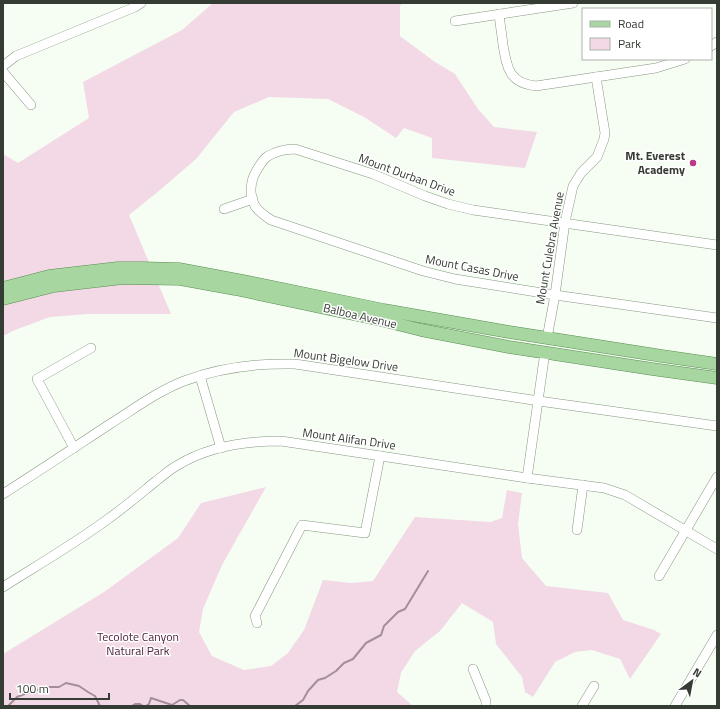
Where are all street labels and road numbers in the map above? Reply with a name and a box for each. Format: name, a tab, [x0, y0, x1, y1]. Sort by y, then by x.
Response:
street label: Mount Durban Drive	[356, 148, 458, 201]
street label: Mount Culebra Avenue	[530, 190, 569, 306]
street label: Mount Casas Drive	[424, 249, 520, 286]
street label: Balboa Avenue	[321, 298, 399, 333]
street label: Mount Bigelow Drive	[293, 343, 400, 376]
street label: Mount Alifan Drive	[301, 423, 397, 454]

